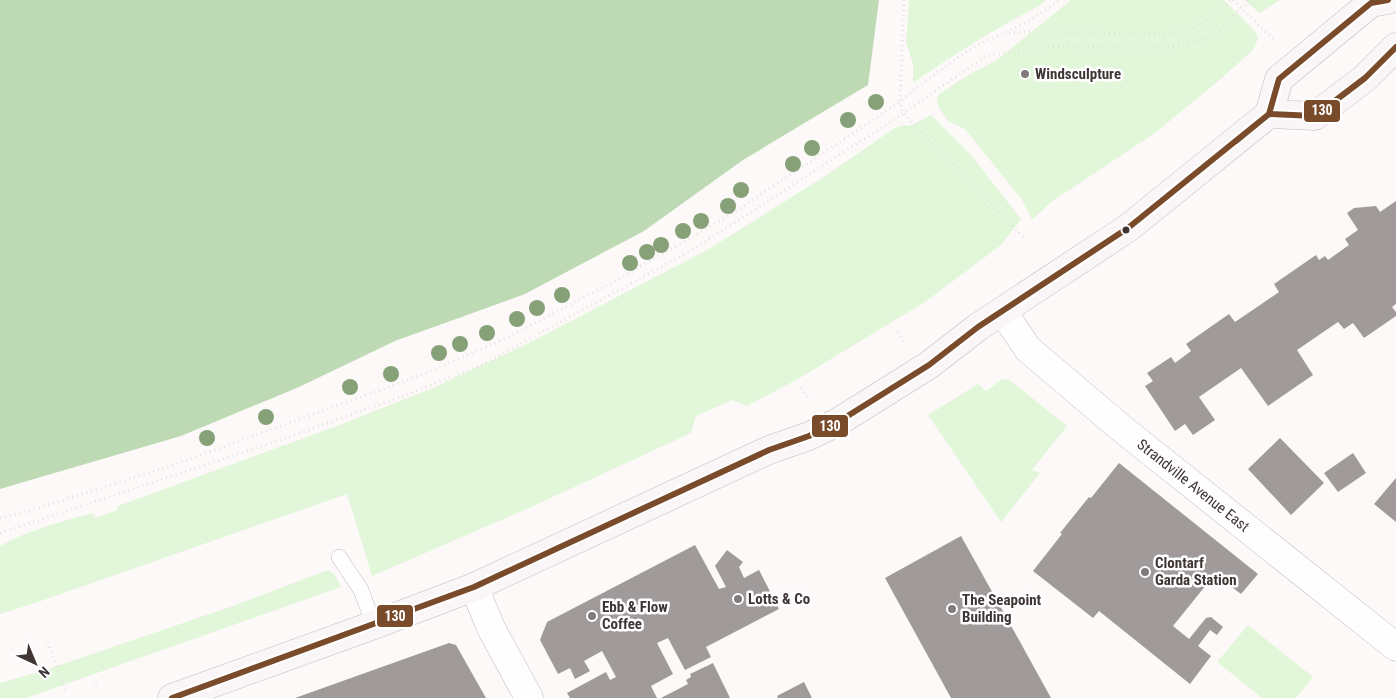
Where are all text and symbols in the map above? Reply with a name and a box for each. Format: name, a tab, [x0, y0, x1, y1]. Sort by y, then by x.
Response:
place label: Windsculpture	[1035, 65, 1121, 83]
marker: Windsculpture	[1019, 68, 1031, 80]
line badge: 130	[1303, 99, 1341, 123]
text: 130	[1311, 102, 1333, 118]
unlabelled marker	[1121, 225, 1131, 235]
line badge: 130	[811, 414, 849, 438]
text: 130	[819, 418, 841, 434]
street label: Strandville Avenue East	[1134, 435, 1253, 536]
place label: Clontarf Garda Station	[1155, 554, 1237, 589]
marker: Clontarf Garda Station	[1139, 566, 1151, 578]
place label: Lotts & Co	[748, 590, 810, 608]
place label: The Seapoint Building	[962, 591, 1042, 626]
marker: Lotts & Co	[732, 593, 744, 605]
place label: Ebb & Flow Coffee	[602, 598, 668, 633]
marker: The Seapoint Building	[946, 603, 958, 615]
line badge: 130	[376, 604, 414, 628]
text: 130	[384, 608, 406, 624]
marker: Ebb & Flow Coffee	[586, 610, 598, 622]
north arrow	[10, 638, 60, 688]
text: N	[35, 664, 53, 681]

